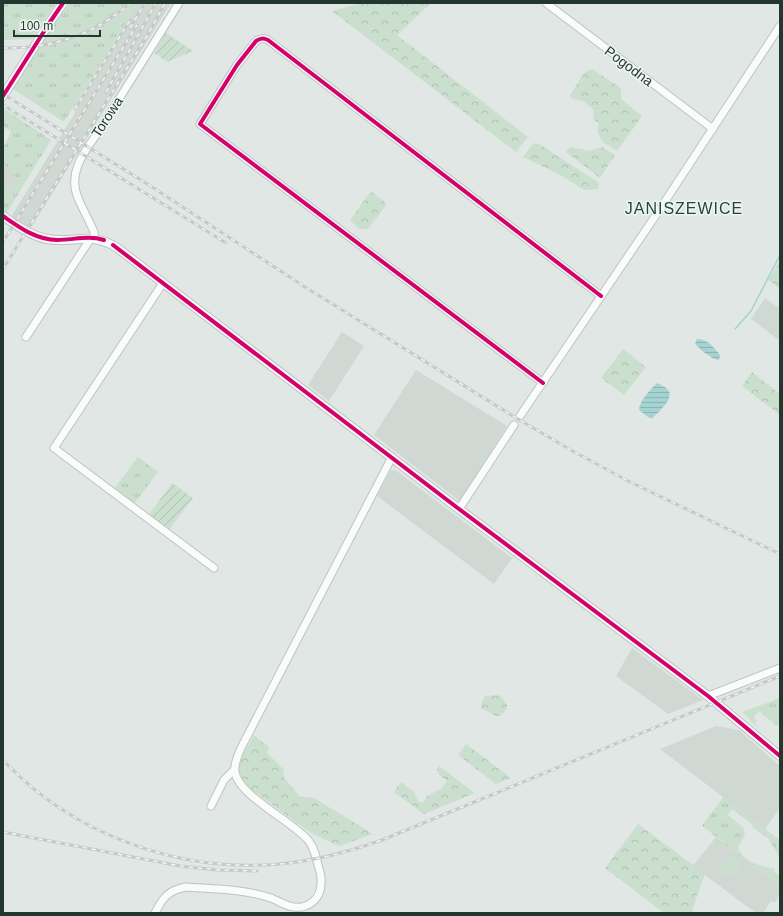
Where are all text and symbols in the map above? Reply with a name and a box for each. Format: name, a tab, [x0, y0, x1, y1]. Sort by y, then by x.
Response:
scale bar	[14, 12, 100, 38]
text: 100 m	[20, 19, 53, 33]
street label: Pogodna	[602, 43, 656, 89]
street label: Torowa	[88, 94, 126, 140]
district label: JANISZEWICE	[625, 200, 743, 217]

